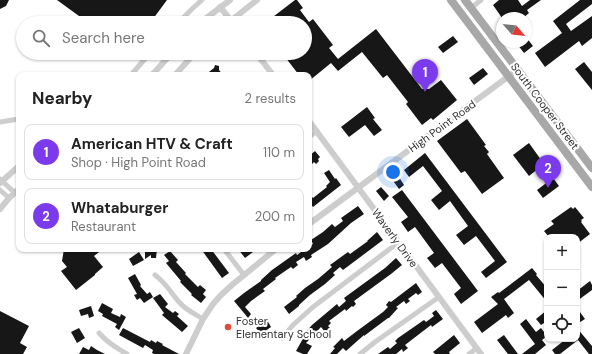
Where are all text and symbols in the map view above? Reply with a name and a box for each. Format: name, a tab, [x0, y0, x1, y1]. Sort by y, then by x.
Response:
north arrow	[496, 12, 532, 48]
search box	[16, 16, 312, 60]
icon: search	[30, 27, 52, 49]
text: Search here	[62, 28, 145, 48]
pin: 1	[412, 59, 438, 92]
street label: South Cooper Street	[508, 60, 582, 152]
text: Nearby	[32, 87, 92, 109]
text: 2 results	[245, 90, 296, 107]
street label: High Point Road	[406, 97, 479, 155]
text: American HTV & Craft	[71, 134, 233, 154]
text: 1	[44, 144, 48, 161]
text: 110 m	[263, 144, 295, 161]
text: Shop · High Point Road	[71, 154, 206, 171]
pin: 2	[535, 155, 561, 188]
your location	[383, 162, 403, 182]
text: Whataburger	[71, 198, 168, 218]
street label: Waverly Drive	[369, 206, 421, 270]
text: 2	[42, 208, 50, 225]
text: 200 m	[255, 208, 295, 225]
text: Restaurant	[71, 218, 136, 235]
map controls	[544, 234, 580, 342]
button: +	[544, 234, 580, 270]
button: −	[544, 270, 580, 306]
button: locate	[544, 306, 580, 342]
place label: Foster Elementary School	[236, 314, 331, 341]
marker: Foster Elementary School	[223, 322, 233, 332]

